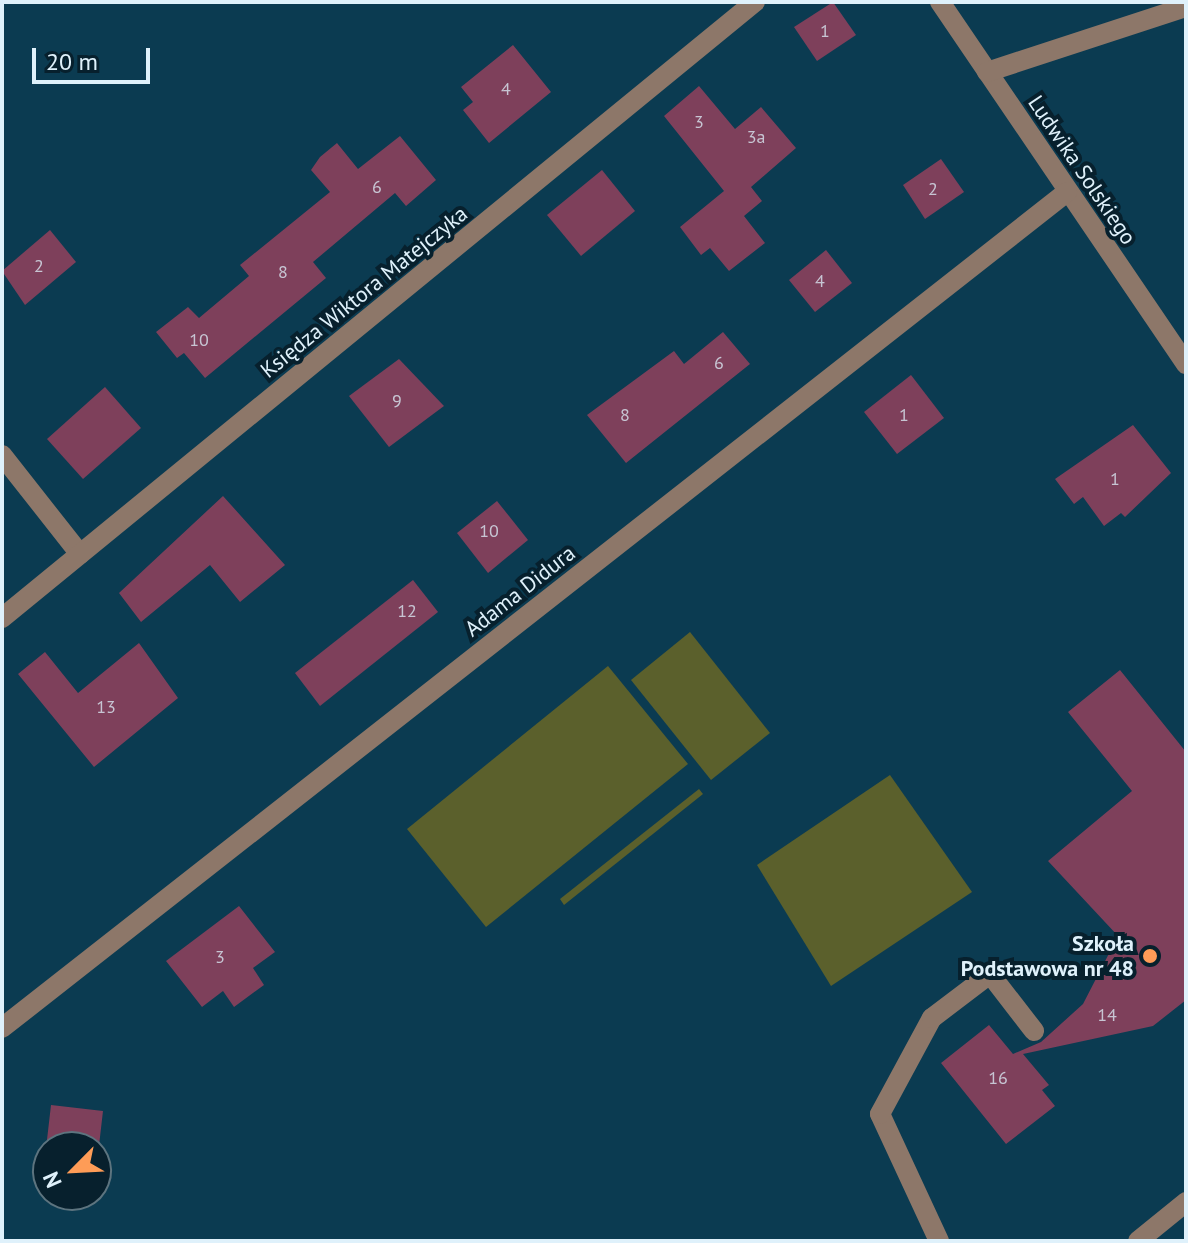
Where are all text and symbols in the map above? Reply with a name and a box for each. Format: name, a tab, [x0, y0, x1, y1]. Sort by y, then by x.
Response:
house number: 1	[820, 20, 830, 42]
scale bar	[36, 32, 154, 82]
text: 20 m	[46, 46, 98, 77]
house number: 4	[501, 78, 511, 100]
street label: Ludwika Solskiego	[1022, 90, 1142, 250]
house number: 3	[694, 111, 704, 133]
house number: 3a	[747, 126, 765, 148]
house number: 6	[372, 176, 382, 198]
house number: 2	[928, 178, 938, 200]
street label: Księdza Wiktora Matejczyka	[255, 200, 473, 384]
house number: 2	[34, 255, 44, 277]
house number: 8	[278, 261, 288, 283]
house number: 4	[815, 270, 825, 292]
house number: 10	[189, 329, 209, 351]
house number: 6	[714, 352, 724, 374]
house number: 9	[392, 390, 402, 412]
house number: 8	[620, 404, 630, 426]
house number: 1	[899, 404, 909, 426]
house number: 1	[1110, 468, 1120, 490]
house number: 10	[479, 520, 499, 542]
street label: Adama Didura	[460, 540, 580, 642]
house number: 12	[397, 600, 417, 622]
house number: 13	[96, 696, 116, 718]
place label: Szkoła Podstawowa nr 48	[961, 930, 1134, 982]
house number: 3	[215, 946, 225, 968]
marker: Szkoła Podstawowa nr 48	[1141, 947, 1159, 965]
house number: 14	[1097, 1004, 1117, 1026]
house number: 16	[988, 1067, 1008, 1089]
north arrow	[32, 1131, 112, 1211]
text: N	[36, 1168, 68, 1192]

